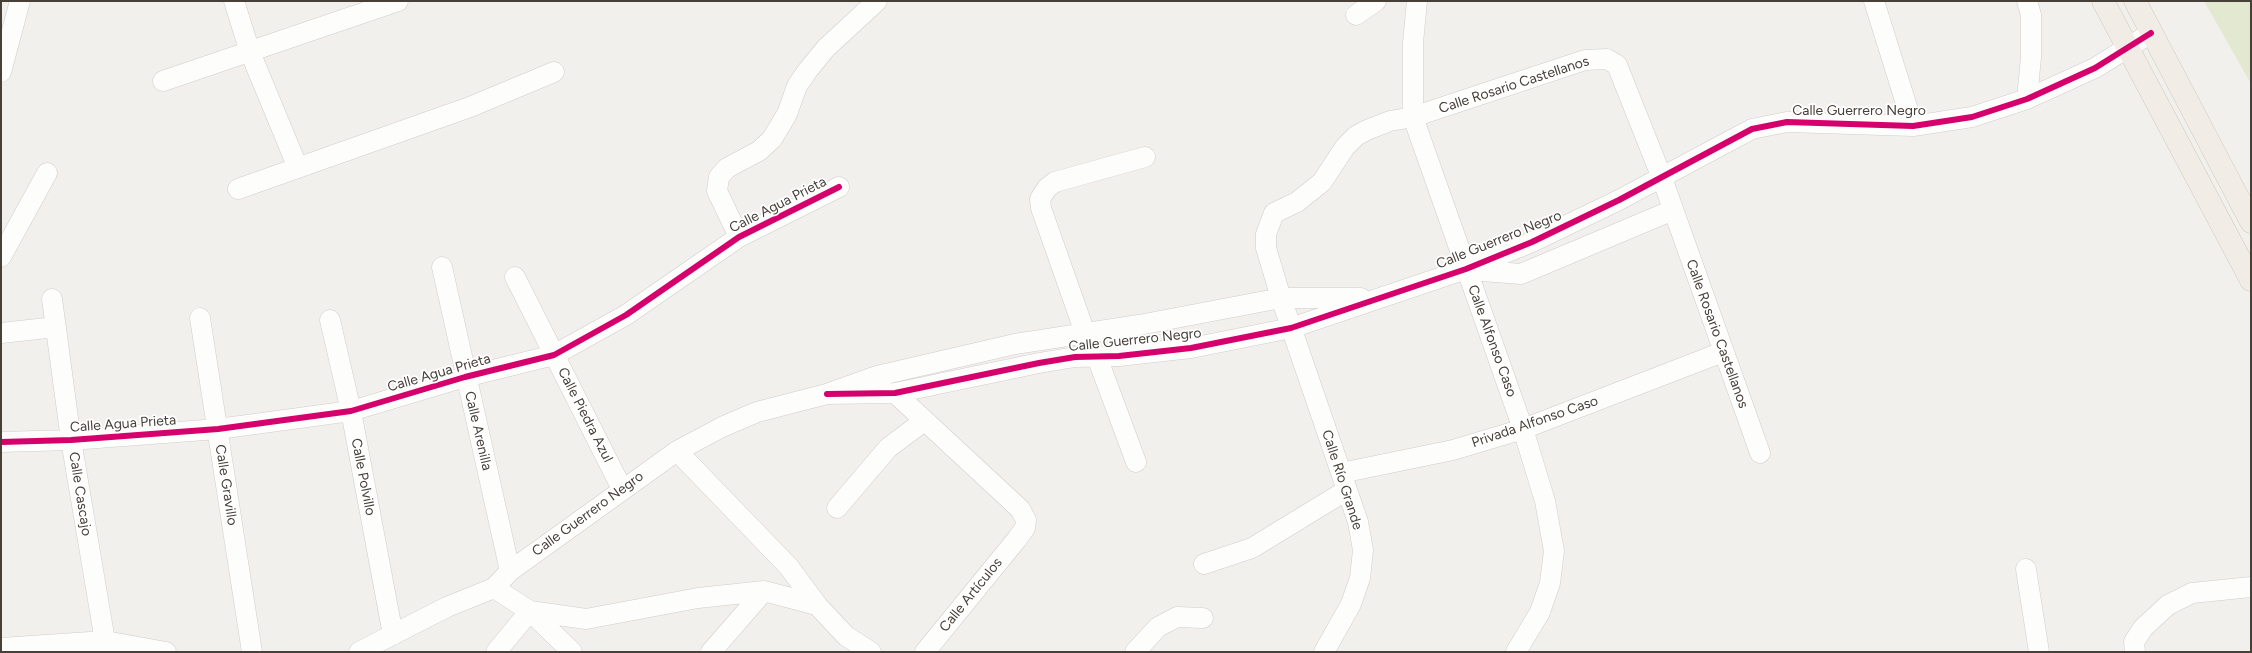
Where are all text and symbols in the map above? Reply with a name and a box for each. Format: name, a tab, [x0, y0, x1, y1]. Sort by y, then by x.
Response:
street label: Calle Rosario Castellanos	[1437, 53, 1591, 117]
street label: Calle Guerrero Negro	[1792, 103, 1926, 119]
street label: Calle Agua Prieta	[727, 173, 829, 237]
street label: Calle Guerrero Negro	[1434, 207, 1564, 273]
street label: Calle Rosario Castellanos	[1682, 257, 1752, 411]
street label: Calle Alfonso Caso	[1464, 283, 1520, 399]
street label: Calle Guerrero Negro	[1068, 325, 1202, 355]
street label: Calle Agua Prieta	[385, 350, 493, 396]
street label: Calle Piedra Azul	[554, 365, 616, 465]
street label: Calle Arenilla	[461, 390, 495, 472]
street label: Privada Alfonso Caso	[1470, 392, 1600, 452]
street label: Calle Agua Prieta	[69, 412, 177, 436]
street label: Calle Río Grande	[1318, 428, 1366, 532]
street label: Calle Polvillo	[347, 437, 379, 517]
street label: Calle Gravillo	[211, 443, 241, 527]
street label: Calle Cascajo	[65, 451, 95, 537]
street label: Calle Guerrero Negro	[529, 468, 647, 560]
street label: Calle Artículos	[936, 555, 1006, 635]

